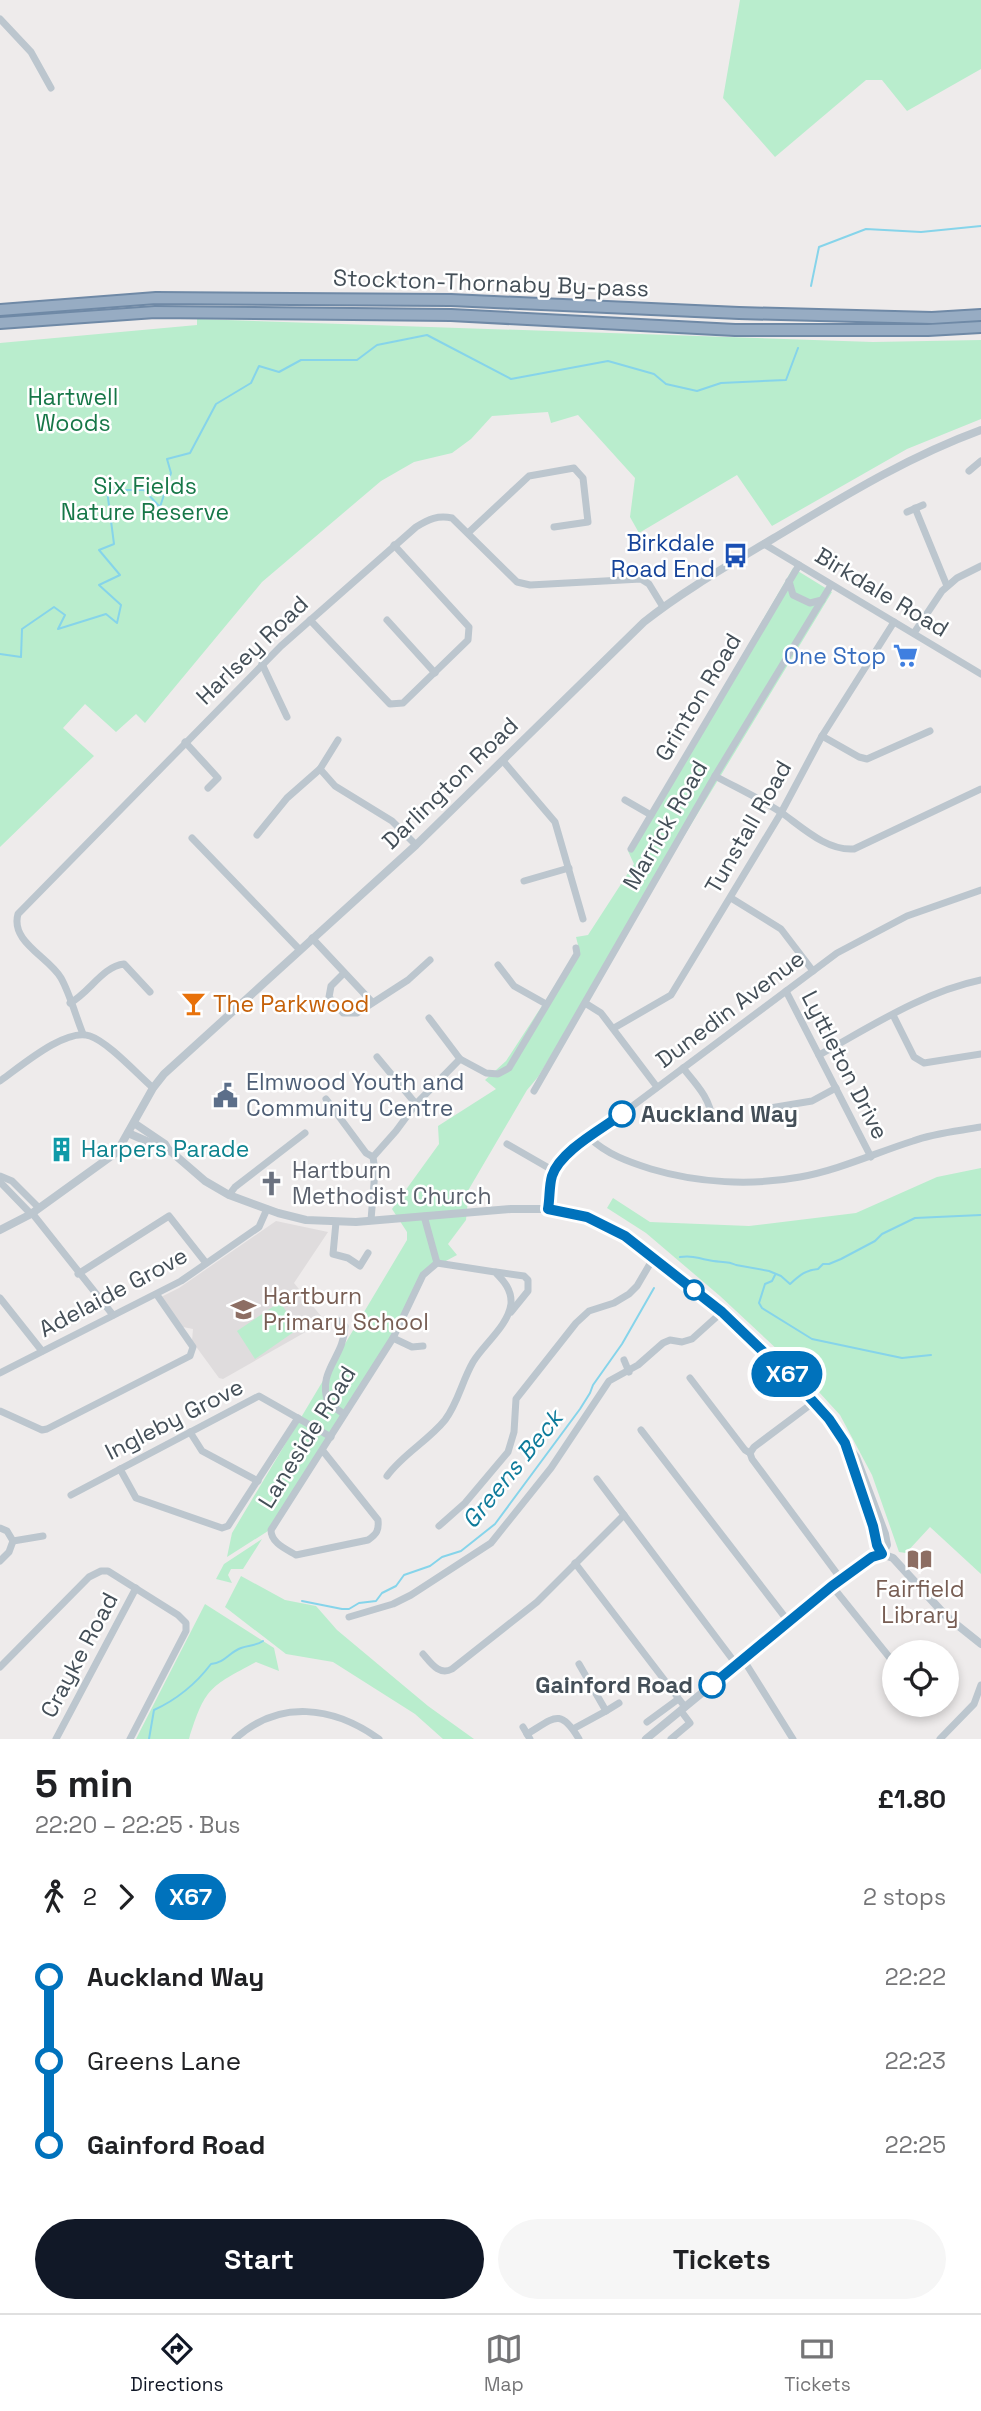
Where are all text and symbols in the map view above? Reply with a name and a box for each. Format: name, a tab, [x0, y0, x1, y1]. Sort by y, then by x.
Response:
street label: Stockton-Thornaby By-pass	[332, 262, 650, 304]
park label: Hartwell Woods	[28, 382, 118, 438]
park label: Six Fields Nature Reserve	[61, 471, 229, 527]
place label: Birkdale Road End	[611, 528, 715, 584]
street label: Birkdale Road	[810, 540, 954, 644]
bus stop icon: Birkdale Road End	[721, 542, 749, 570]
street label: Harlsey Road	[190, 589, 314, 711]
street label: Grinton Road	[648, 628, 748, 766]
place label: One Stop	[784, 641, 886, 671]
supermarket icon: One Stop	[892, 642, 920, 670]
street label: Darlington Road	[376, 710, 524, 856]
street label: Marrick Road	[616, 755, 714, 895]
street label: Tunstall Road	[698, 755, 798, 899]
street label: Dunedin Avenue	[650, 943, 810, 1075]
street label: Lyttleton Drive	[795, 986, 895, 1144]
place label: The Parkwood	[213, 989, 369, 1019]
bar icon: The Parkwood	[179, 990, 207, 1018]
place label: Elmwood Youth and Community Centre	[246, 1067, 464, 1123]
public building icon: Elmwood Youth and Community Centre	[212, 1081, 240, 1109]
place label: Auckland Way	[641, 1099, 798, 1129]
marker: Auckland Way	[609, 1101, 635, 1127]
place label: Harpers Parade	[81, 1134, 249, 1164]
building icon: Harpers Parade	[47, 1135, 75, 1163]
place label: Hartburn Methodist Church	[292, 1155, 492, 1211]
church icon: Hartburn Methodist Church	[258, 1169, 286, 1197]
street label: Adelaide Grove	[33, 1240, 193, 1344]
unlabelled marker	[684, 1280, 704, 1300]
place label: Hartburn Primary School	[263, 1281, 429, 1337]
school or university icon: Hartburn Primary School	[229, 1295, 257, 1323]
line badge: X67	[747, 1351, 827, 1397]
text: X67	[765, 1358, 809, 1389]
street label: Laneside Road	[251, 1360, 363, 1514]
street label: Ingleby Grove	[100, 1371, 248, 1467]
water label: Greens Beck	[455, 1401, 571, 1535]
library icon: Fairfield Library	[906, 1545, 934, 1573]
place label: Fairfield Library	[875, 1574, 965, 1630]
street label: Crayke Road	[33, 1587, 125, 1723]
map controls	[882, 1640, 959, 1717]
button: locate	[882, 1640, 959, 1717]
place label: Gainford Road	[535, 1670, 693, 1700]
marker: Gainford Road	[699, 1672, 725, 1698]
text: 5 min	[35, 1760, 133, 1808]
text: £1.80	[877, 1782, 946, 1816]
text: 22:20 – 22:25 · Bus	[35, 1810, 240, 1840]
icon: walk	[35, 1878, 73, 1916]
icon: forward	[107, 1878, 145, 1916]
text: X67	[169, 1881, 212, 1912]
text: 2	[83, 1882, 97, 1912]
text: 2 stops	[863, 1882, 946, 1912]
text: Auckland Way	[87, 1960, 264, 1994]
text: 22:22	[885, 1962, 946, 1992]
text: Greens Lane	[87, 2044, 241, 2078]
text: 22:23	[885, 2046, 946, 2076]
text: Gainford Road	[87, 2128, 265, 2162]
text: 22:25	[885, 2130, 946, 2160]
button: Start	[35, 2219, 484, 2299]
button: Tickets	[498, 2219, 946, 2299]
tab: Directions	[130, 2330, 223, 2397]
tab: Map	[484, 2330, 524, 2397]
tab: Tickets	[784, 2330, 851, 2397]

